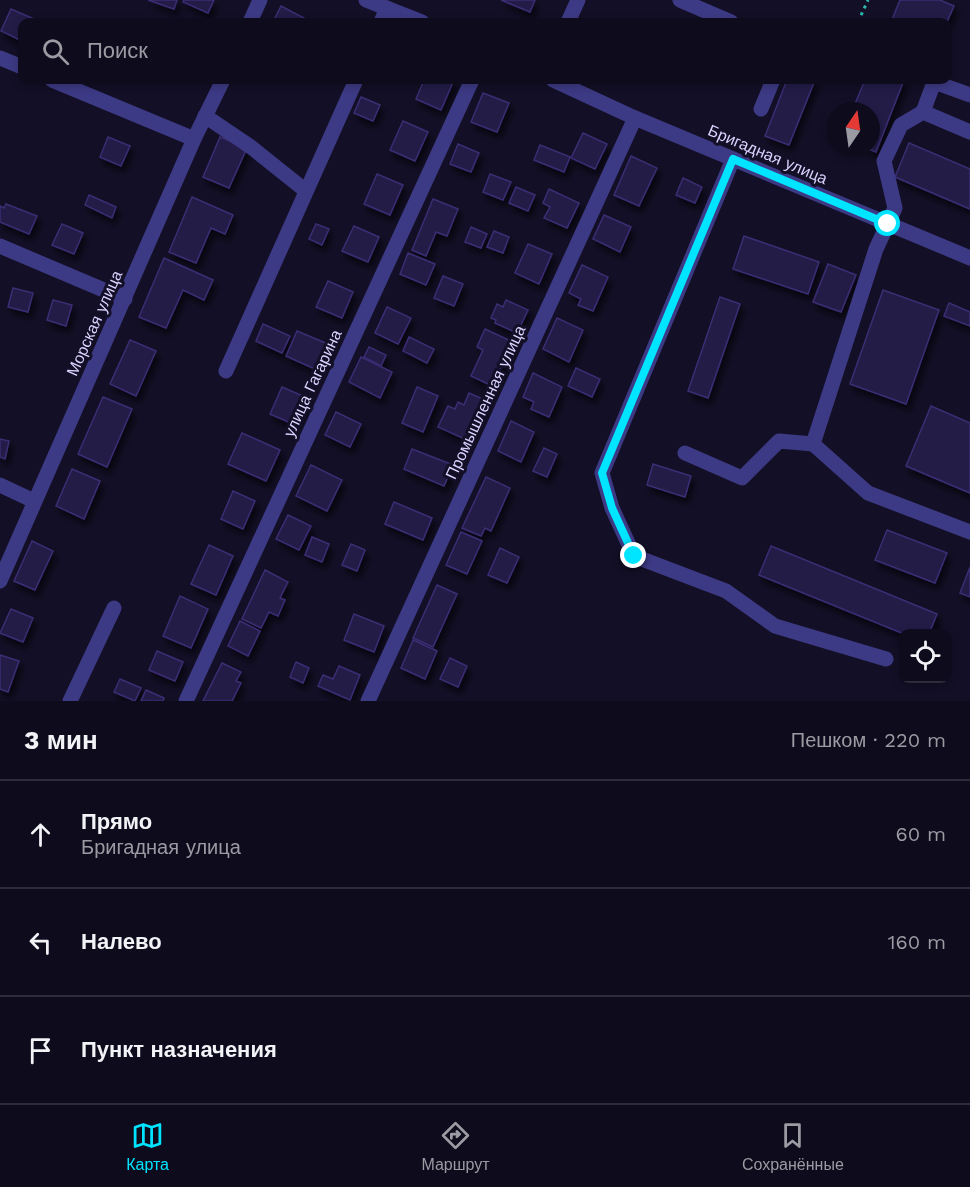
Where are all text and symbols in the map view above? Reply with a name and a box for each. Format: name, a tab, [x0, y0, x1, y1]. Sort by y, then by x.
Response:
search box	[18, 18, 952, 84]
icon: search	[39, 35, 72, 68]
text: Поиск	[87, 38, 148, 63]
north arrow	[826, 102, 880, 156]
street label: Бригадная улица	[705, 121, 830, 188]
route start	[874, 210, 900, 236]
street label: Морская улица	[63, 267, 126, 379]
street label: Промышленная улица	[441, 322, 530, 482]
street label: улица Гагарина	[279, 327, 346, 440]
route end	[620, 542, 646, 568]
map controls	[898, 629, 952, 683]
button: locate	[898, 629, 952, 683]
text: 3 мин	[24, 725, 98, 755]
text: Пешком · 220 m	[791, 728, 946, 752]
text: Прямо	[81, 809, 152, 834]
icon: ahead	[24, 818, 57, 851]
text: 60 m	[896, 822, 946, 846]
text: Бригадная улица	[81, 835, 241, 859]
icon: left	[24, 926, 57, 959]
text: Налево	[81, 929, 162, 954]
text: 160 m	[888, 930, 946, 954]
icon: arrive	[24, 1034, 57, 1067]
text: Пункт назначения	[81, 1037, 277, 1062]
tab: Карта	[126, 1119, 169, 1174]
tab: Маршрут	[421, 1119, 490, 1174]
tab: Сохранённые	[742, 1119, 844, 1174]

